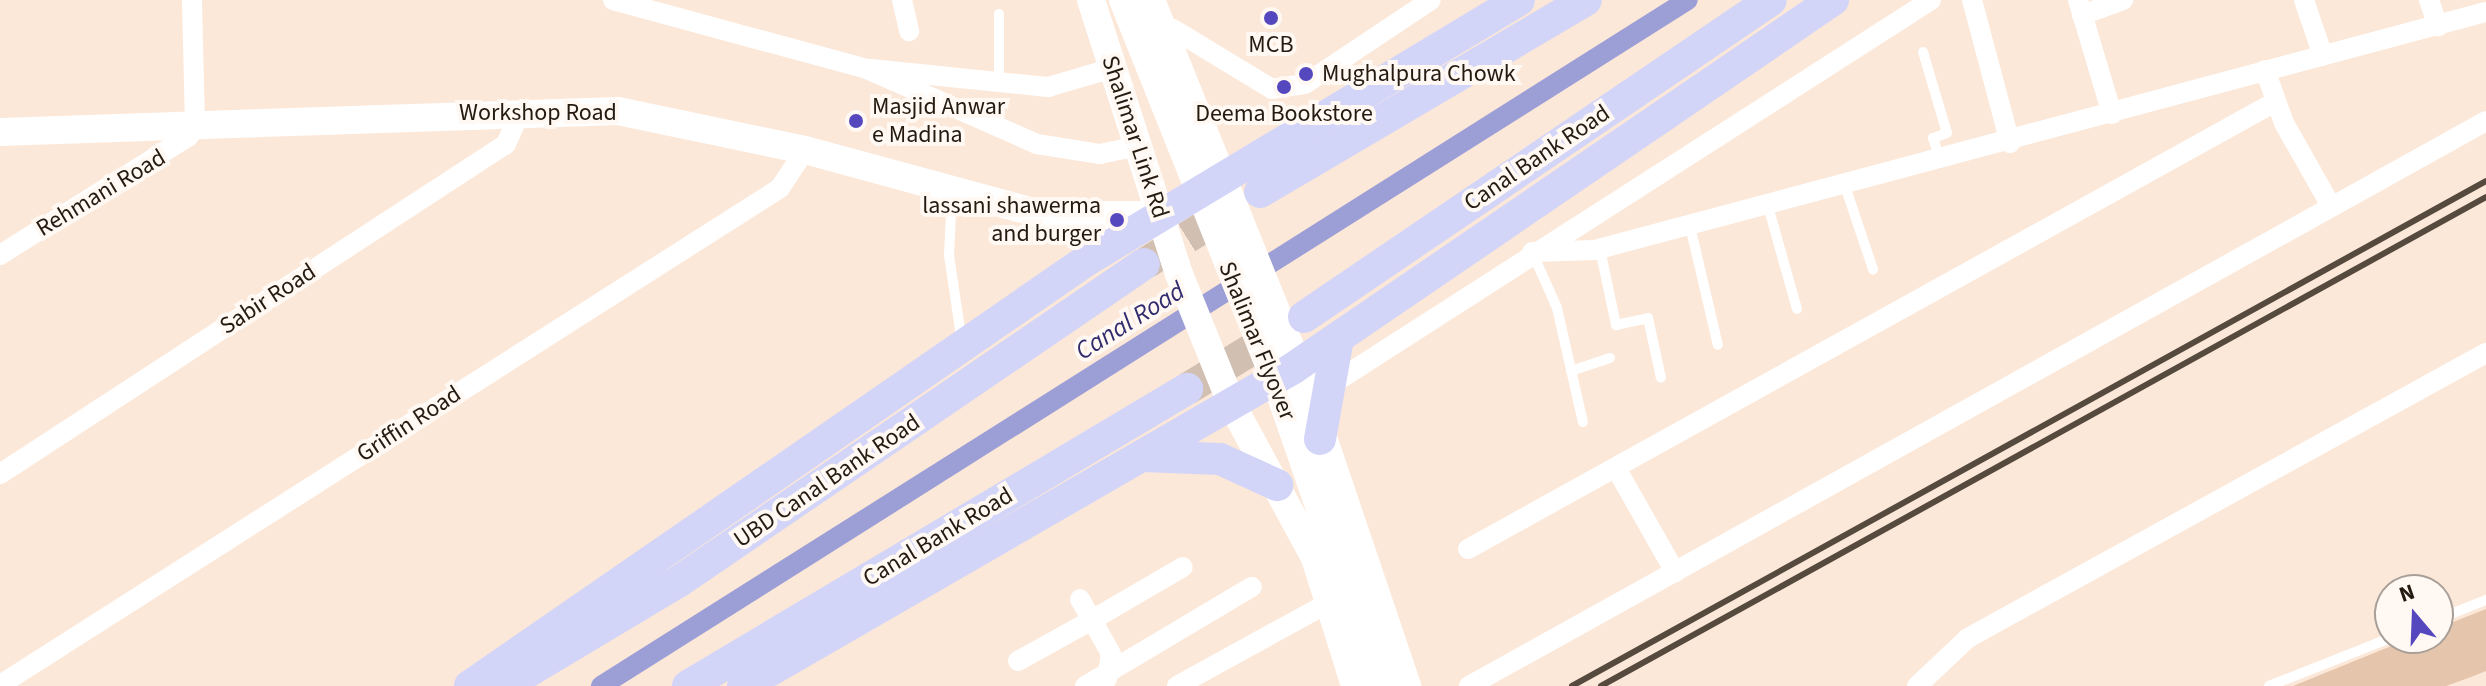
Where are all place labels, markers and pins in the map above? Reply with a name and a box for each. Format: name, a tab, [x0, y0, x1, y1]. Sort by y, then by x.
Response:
marker: MCB	[1262, 9, 1280, 27]
place label: MCB	[1248, 31, 1294, 59]
place label: Mughalpura Chowk	[1322, 60, 1516, 88]
marker: Mughalpura Chowk	[1297, 65, 1315, 83]
marker: Deema Bookstore	[1275, 78, 1293, 96]
place label: Masjid Anwar e Madina	[872, 93, 1005, 149]
place label: Deema Bookstore	[1195, 100, 1373, 128]
marker: Masjid Anwar e Madina	[847, 112, 865, 130]
place label: lassani shawerma and burger	[922, 192, 1101, 248]
marker: lassani shawerma and burger	[1108, 211, 1126, 229]

